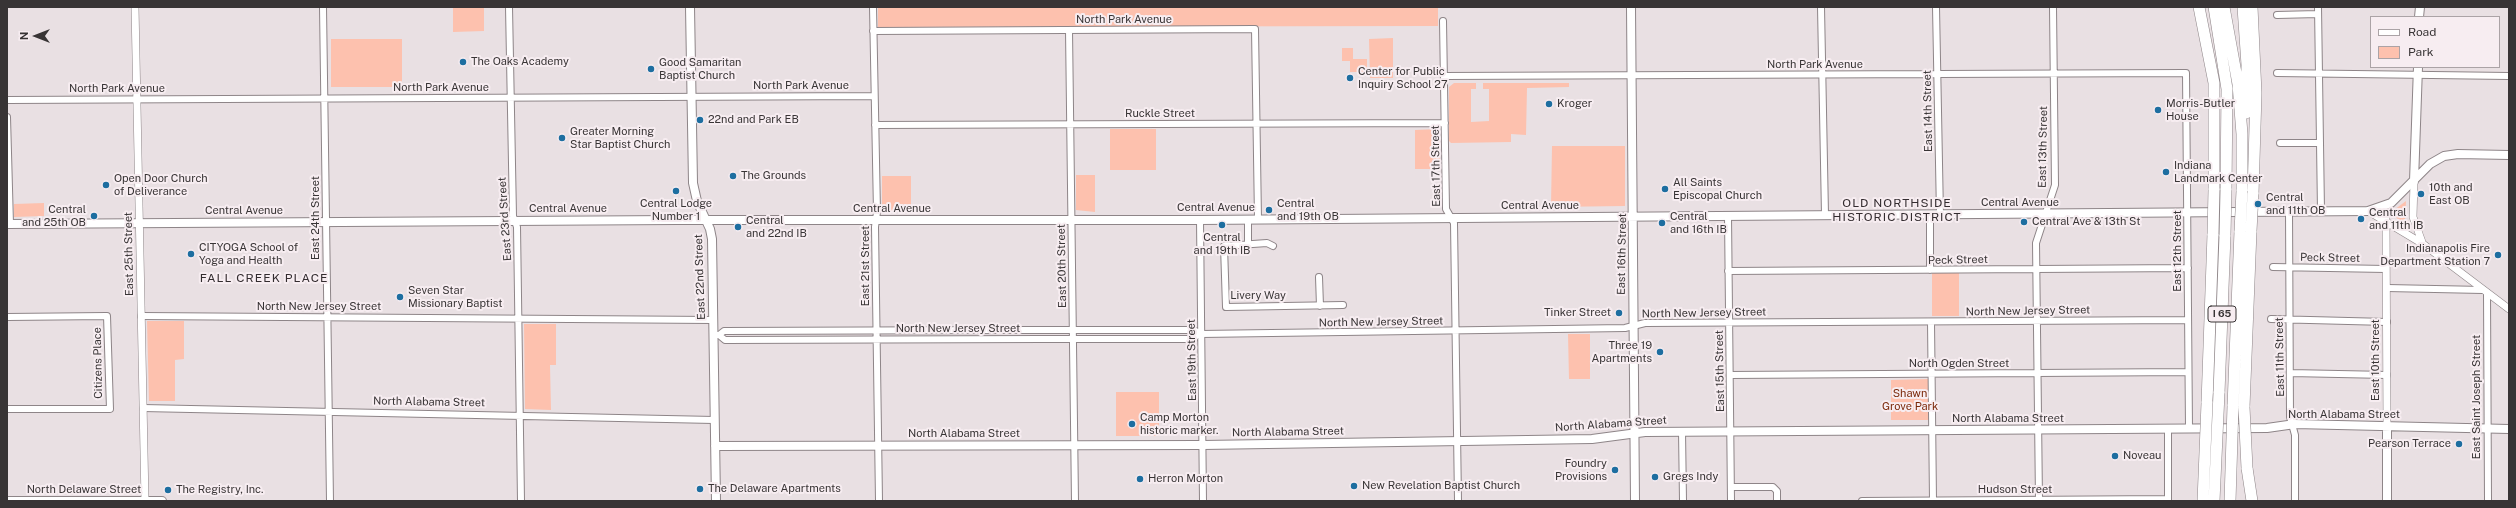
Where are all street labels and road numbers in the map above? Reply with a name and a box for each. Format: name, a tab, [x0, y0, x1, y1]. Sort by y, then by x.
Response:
street label: North Park Avenue	[1076, 13, 1172, 27]
street label: North Park Avenue	[1767, 58, 1863, 72]
street label: East 14th Street	[1921, 70, 1935, 152]
street label: North Park Avenue	[753, 79, 849, 93]
street label: North Park Avenue	[393, 81, 489, 95]
street label: North Park Avenue	[69, 82, 165, 96]
street label: East 13th Street	[2036, 106, 2050, 188]
street label: Ruckle Street	[1125, 107, 1195, 121]
street label: East 17th Street	[1429, 125, 1443, 207]
street label: East 24th Street	[309, 176, 323, 260]
street label: East 23rd Street	[495, 177, 515, 261]
street label: Central Avenue	[1981, 196, 2059, 210]
street label: Central Avenue	[1501, 199, 1579, 213]
street label: Central Avenue	[1177, 201, 1255, 215]
street label: Central Avenue	[529, 202, 607, 216]
street label: Central Avenue	[853, 202, 931, 216]
street label: Central Avenue	[205, 204, 283, 218]
street label: East 12th Street	[2171, 210, 2185, 292]
street label: East 25th Street	[122, 212, 136, 296]
street label: East 16th Street	[1615, 213, 1629, 295]
street label: East 20th Street	[1055, 224, 1069, 308]
street label: East 21st Street	[859, 226, 873, 306]
street label: East 22nd Street	[692, 234, 708, 320]
street label: Peck Street	[2300, 251, 2360, 265]
street label: Peck Street	[1928, 253, 1988, 267]
street label: Livery Way	[1230, 289, 1286, 303]
street label: North New Jersey Street	[257, 300, 381, 314]
street label: North New Jersey Street	[1966, 303, 2090, 319]
street label: North New Jersey Street	[1642, 305, 1766, 321]
road number: I 65	[2208, 306, 2236, 322]
street label: North New Jersey Street	[1319, 314, 1443, 330]
street label: East 11th Street	[2273, 317, 2287, 397]
street label: East 19th Street	[1185, 319, 1199, 401]
street label: East 10th Street	[2369, 319, 2383, 401]
street label: North New Jersey Street	[896, 322, 1020, 336]
street label: Citizens Place	[91, 327, 105, 399]
street label: East 15th Street	[1713, 330, 1727, 412]
street label: East Saint Joseph Street	[2470, 335, 2484, 459]
street label: North Ogden Street	[1909, 357, 2009, 371]
street label: North Alabama Street	[373, 394, 485, 410]
street label: North Alabama Street	[2288, 408, 2400, 422]
street label: North Alabama Street	[1952, 412, 2064, 426]
street label: North Alabama Street	[1555, 414, 1667, 434]
street label: North Alabama Street	[1232, 424, 1344, 440]
street label: North Alabama Street	[908, 427, 1020, 441]
street label: North Delaware Street	[27, 483, 141, 497]
street label: Hudson Street	[1978, 483, 2052, 497]

